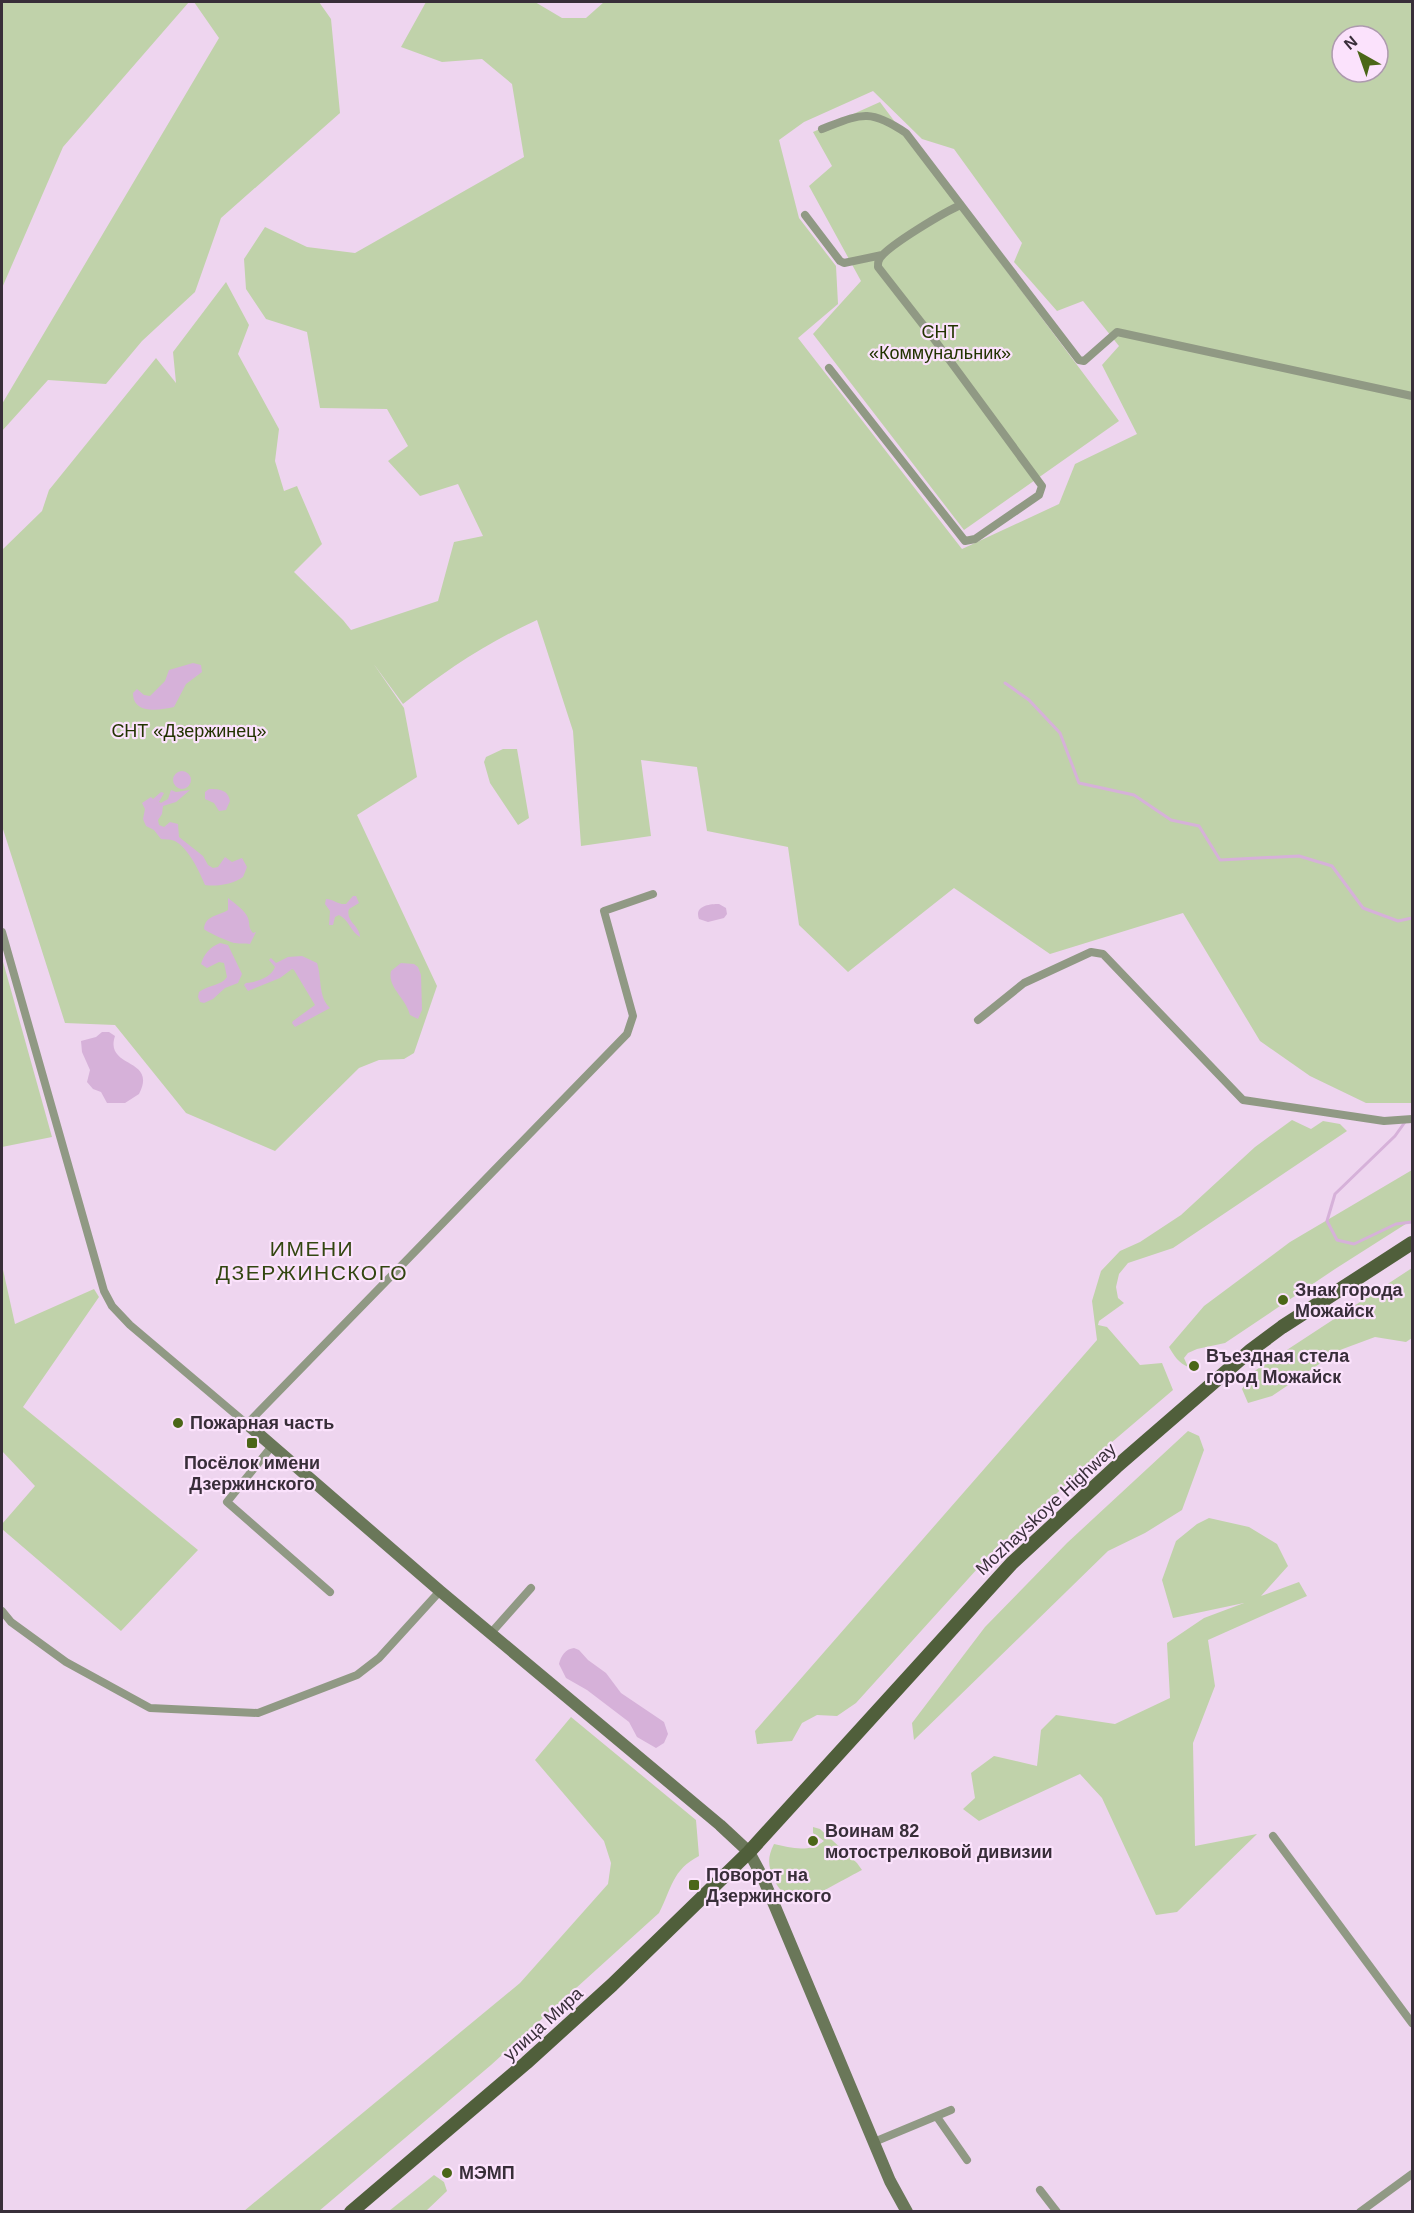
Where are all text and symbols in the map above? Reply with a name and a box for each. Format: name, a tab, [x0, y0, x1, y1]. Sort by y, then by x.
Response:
north arrow	[1330, 24, 1390, 84]
text: N	[1341, 33, 1361, 53]
park label: СНТ «Коммунальник»	[869, 322, 1011, 363]
park label: СНТ «Дзержинец»	[111, 721, 267, 741]
district label: ИМЕНИ ДЗЕРЖИНСКОГО	[216, 1237, 408, 1284]
place label: Знак города Можайск	[1295, 1280, 1404, 1321]
marker: Знак города Можайск	[1276, 1293, 1290, 1307]
place label: Въездная стела город Можайск	[1206, 1346, 1350, 1387]
marker: Въездная стела город Можайск	[1187, 1359, 1201, 1373]
place label: Пожарная часть	[190, 1413, 334, 1433]
marker: Пожарная часть	[171, 1416, 185, 1430]
marker: Посёлок имени Дзержинского	[245, 1436, 259, 1450]
street label: Mozhayskoye Highway	[972, 1439, 1120, 1579]
place label: Посёлок имени Дзержинского	[184, 1453, 320, 1494]
place label: Воинам 82 мотострелковой дивизии	[825, 1821, 1053, 1862]
marker: Воинам 82 мотострелковой дивизии	[806, 1834, 820, 1848]
place label: Поворот на Дзержинского	[706, 1865, 831, 1906]
marker: Поворот на Дзержинского	[687, 1878, 701, 1892]
street label: улица Мира	[499, 1983, 587, 2065]
place label: МЭМП	[459, 2163, 515, 2183]
marker: МЭМП	[440, 2166, 454, 2180]

